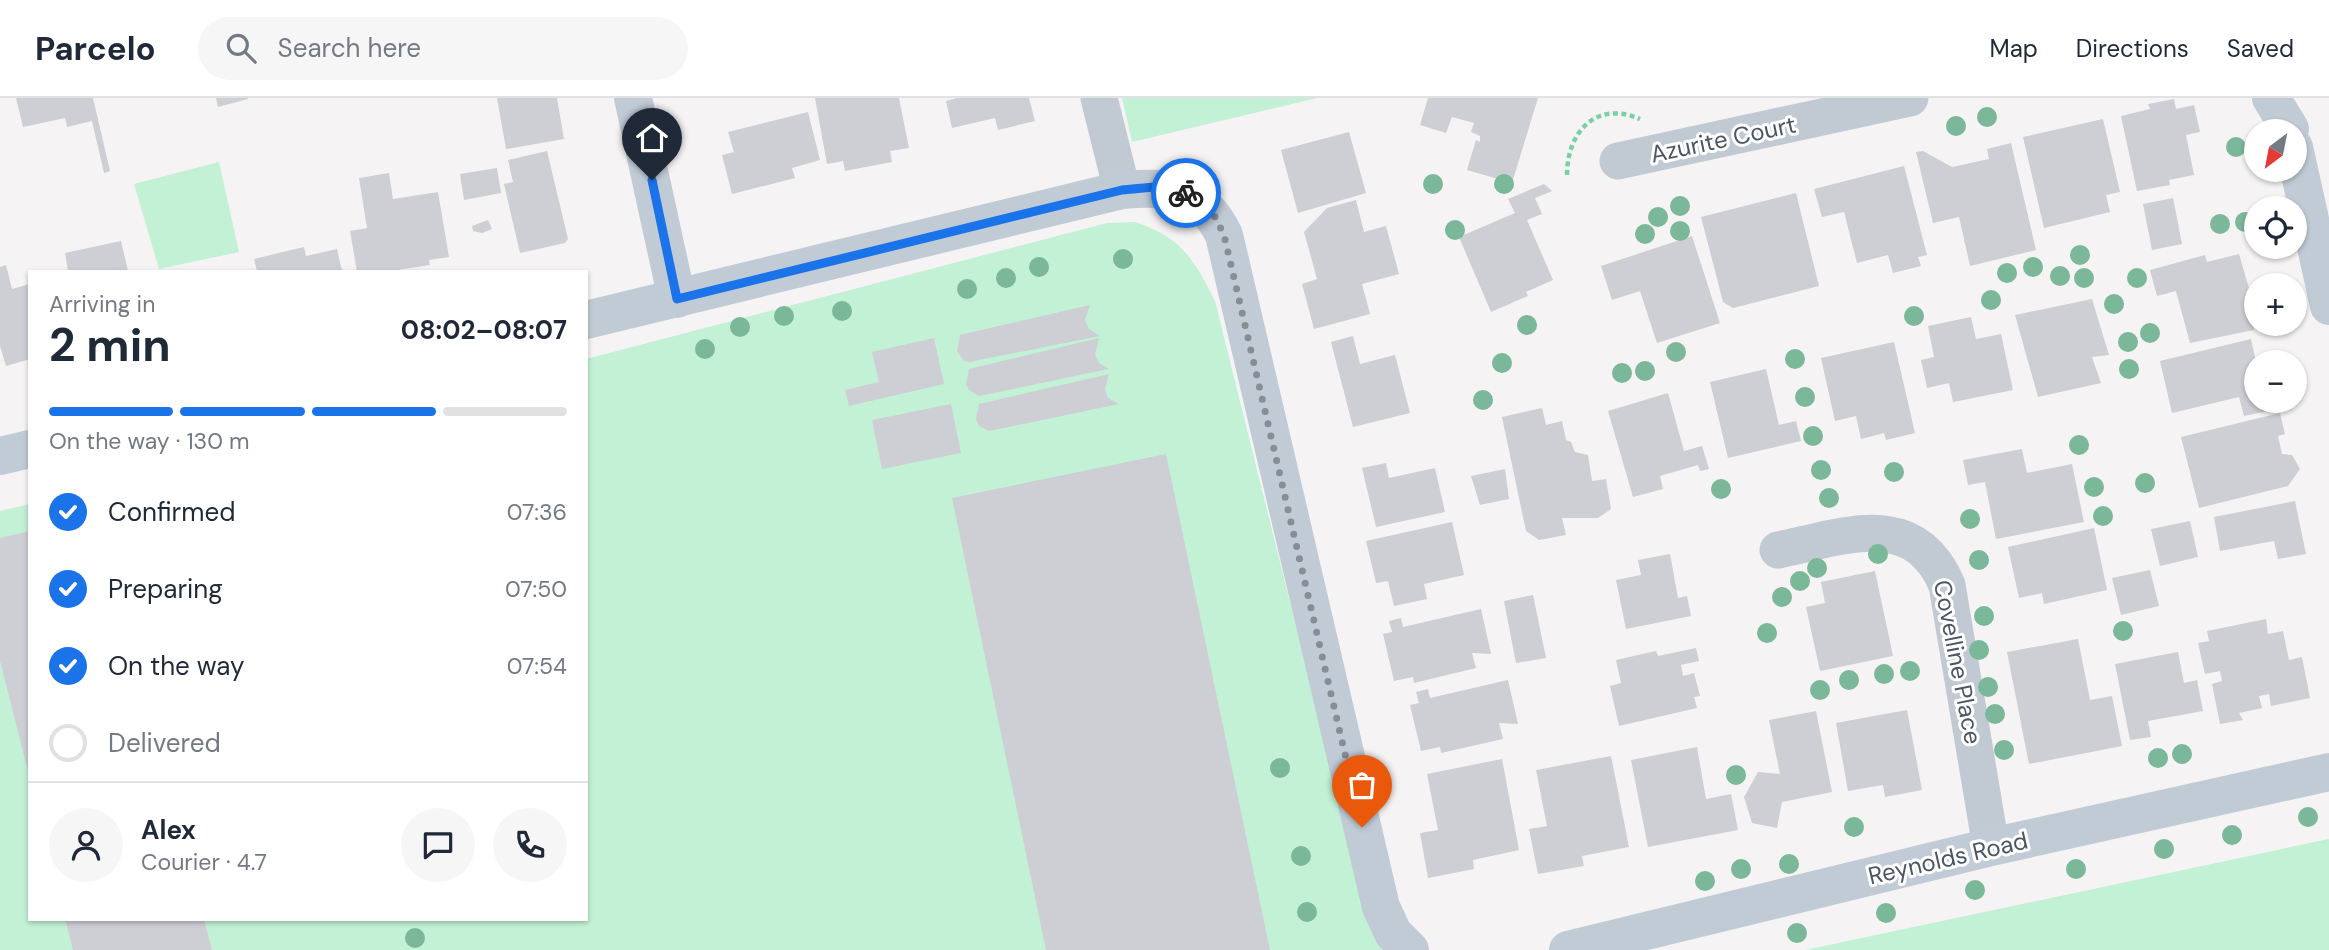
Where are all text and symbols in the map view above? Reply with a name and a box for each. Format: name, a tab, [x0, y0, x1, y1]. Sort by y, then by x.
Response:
search box	[198, 17, 688, 80]
text: Parcelo	[35, 27, 156, 70]
icon: search	[222, 29, 260, 67]
text: Search here	[278, 31, 421, 65]
text: Map	[1990, 33, 2038, 64]
text: Directions	[2076, 33, 2189, 64]
text: Saved	[2227, 33, 2294, 64]
pin	[622, 108, 682, 180]
street label: Azurite Court	[1647, 108, 1799, 170]
icon: home	[633, 119, 671, 157]
north arrow	[2244, 119, 2306, 182]
map controls	[2244, 119, 2307, 413]
courier	[1151, 158, 1221, 228]
icon: bike	[1167, 174, 1205, 212]
button: locate	[2244, 196, 2307, 259]
button: +	[2244, 273, 2307, 336]
text: Arriving in	[49, 289, 155, 319]
text: 08:02–08:07	[401, 313, 567, 347]
text: 2 min	[49, 315, 171, 375]
button: −	[2244, 350, 2307, 413]
text: On the way · 130 m	[49, 426, 250, 456]
icon: check	[49, 493, 87, 531]
text: Confirmed	[108, 495, 235, 529]
text: 07:36	[507, 497, 567, 527]
icon: check	[49, 570, 87, 608]
text: Preparing	[108, 572, 223, 606]
text: 07:50	[505, 574, 567, 604]
street label: Covelline Place	[1927, 577, 1989, 747]
icon: check	[49, 647, 87, 685]
text: On the way	[108, 649, 244, 683]
text: 07:54	[507, 651, 567, 681]
text: Delivered	[108, 726, 221, 760]
pin	[1332, 755, 1392, 827]
icon: bag	[1343, 766, 1381, 804]
button: person	[49, 808, 123, 882]
button: chat	[401, 808, 475, 882]
button: phone	[493, 808, 567, 882]
text: Alex	[141, 813, 196, 847]
street label: Reynolds Road	[1865, 825, 2031, 891]
text: Courier · 4.7	[141, 847, 267, 877]

